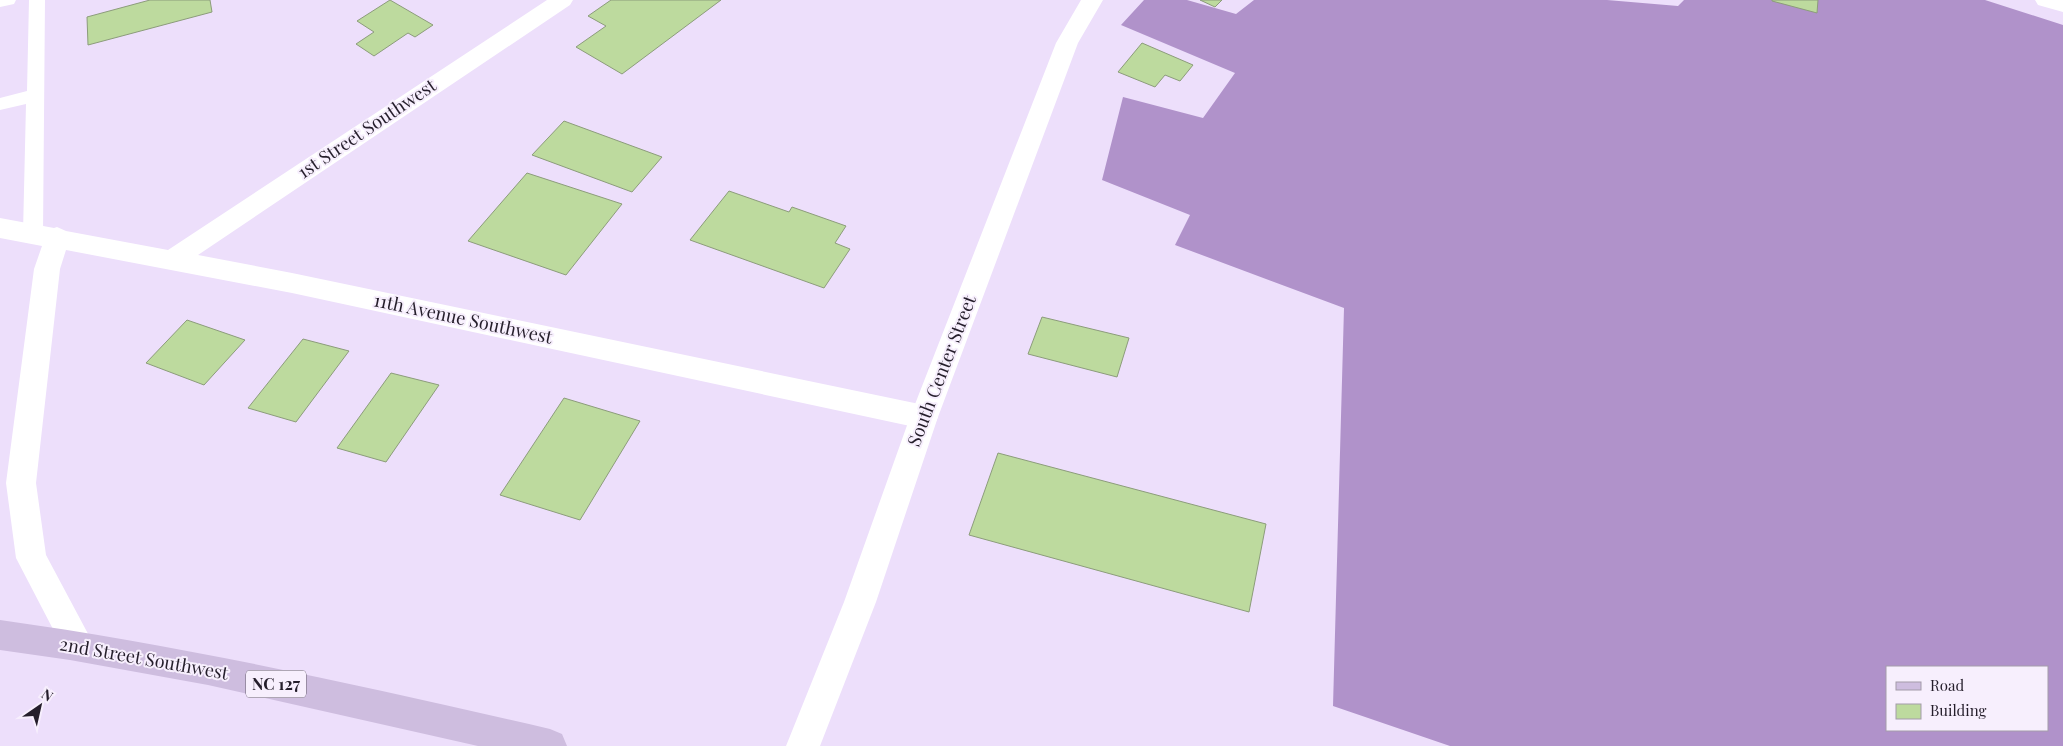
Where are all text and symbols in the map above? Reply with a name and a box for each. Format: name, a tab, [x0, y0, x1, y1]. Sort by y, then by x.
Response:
street label: 1st Street Southwest	[293, 73, 441, 183]
street label: 11th Avenue Southwest	[372, 287, 555, 349]
street label: South Center Street	[901, 291, 981, 449]
street label: 2nd Street Southwest	[58, 631, 231, 685]
legend	[1886, 666, 2048, 731]
road number: NC 127	[246, 671, 306, 698]
text: Road	[1930, 675, 1964, 695]
north arrow	[15, 681, 65, 731]
text: N	[38, 684, 57, 706]
text: Building	[1930, 700, 1987, 720]

